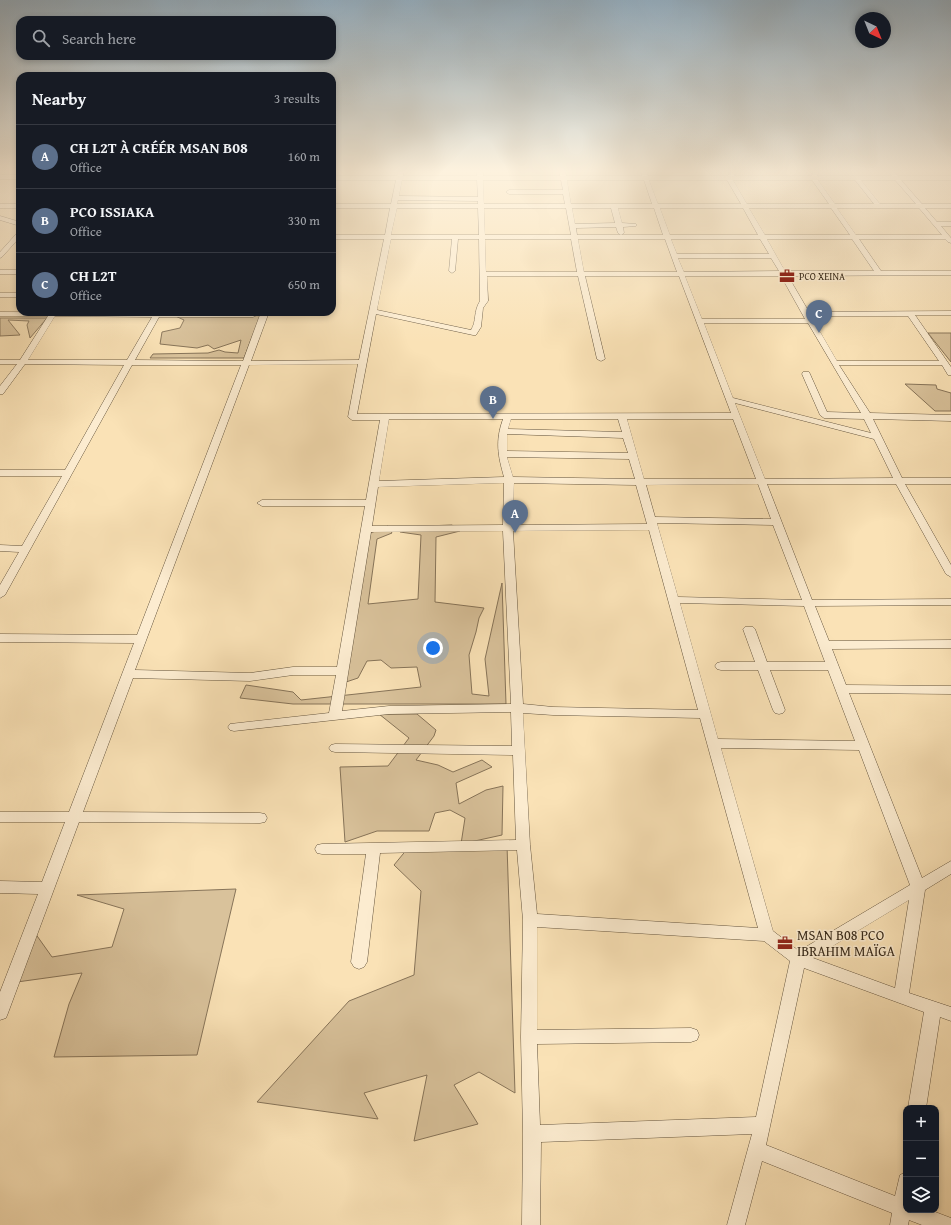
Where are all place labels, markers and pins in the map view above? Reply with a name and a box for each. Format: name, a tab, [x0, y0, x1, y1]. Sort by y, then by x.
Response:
office icon: PCO XEINA	[778, 267, 796, 285]
place label: PCO XEINA	[799, 269, 845, 284]
pin: C	[806, 300, 832, 333]
pin: B	[480, 386, 506, 419]
pin: A	[502, 500, 528, 533]
place label: MSAN B08 PCO IBRAHIM MAÏGA	[797, 925, 895, 961]
office icon: MSAN B08 PCO IBRAHIM MAÏGA	[776, 934, 794, 952]

